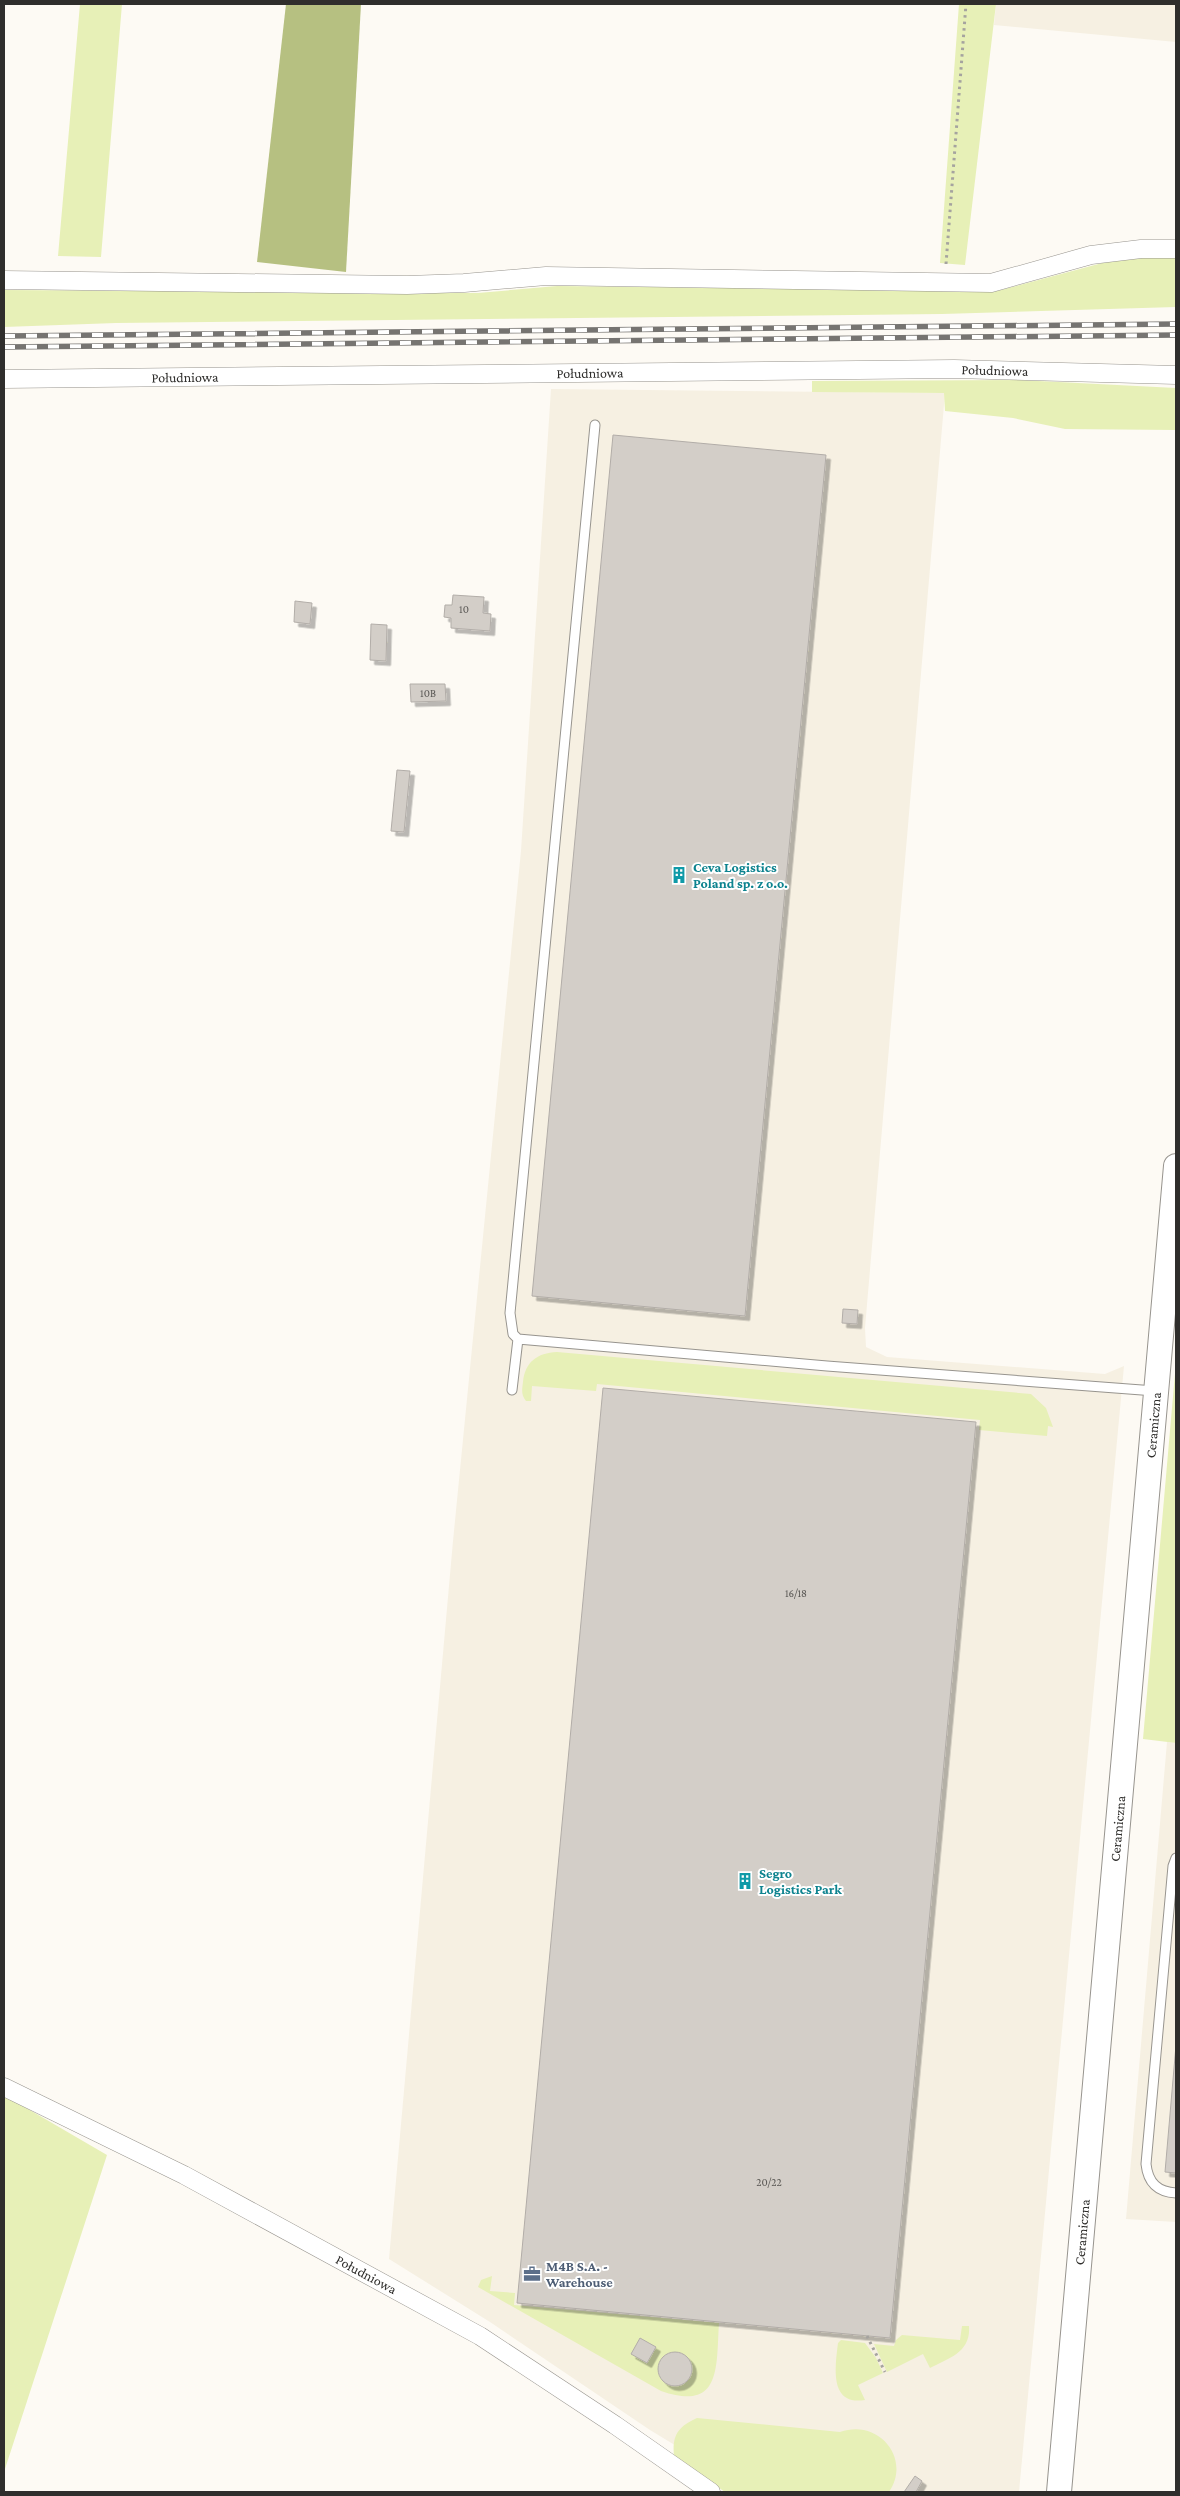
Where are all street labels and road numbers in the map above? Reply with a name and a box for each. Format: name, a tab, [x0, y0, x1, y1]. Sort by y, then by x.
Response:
street label: Południowa	[961, 361, 1029, 379]
street label: Południowa	[556, 364, 624, 381]
street label: Południowa	[151, 369, 219, 385]
street label: Ceramiczna	[1142, 1391, 1164, 1459]
street label: Ceramiczna	[1107, 1794, 1128, 1862]
street label: Ceramiczna	[1071, 2198, 1093, 2266]
street label: Południowa	[333, 2251, 400, 2298]

